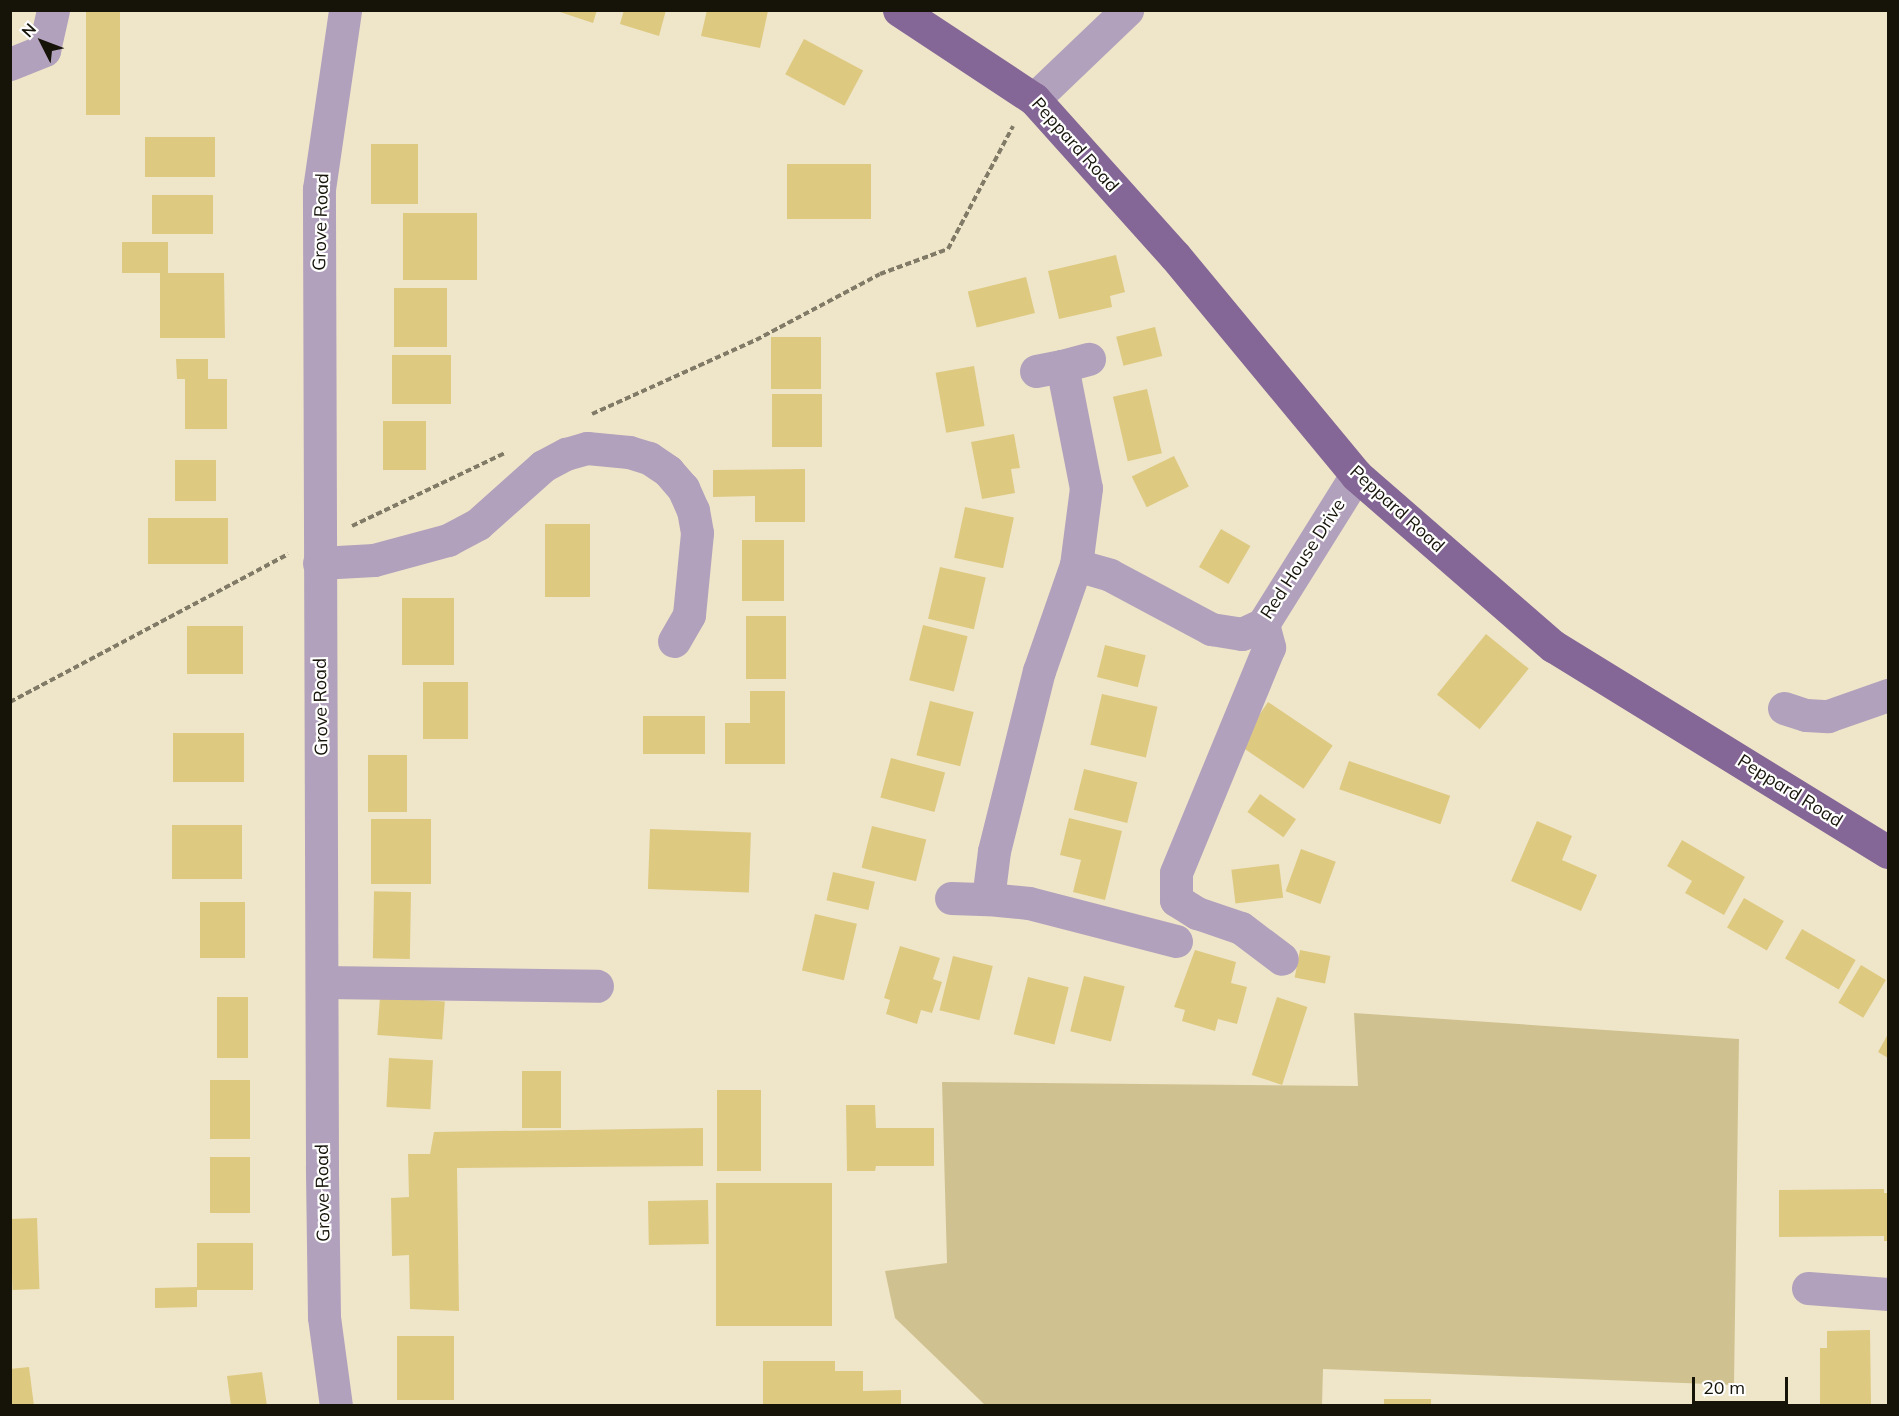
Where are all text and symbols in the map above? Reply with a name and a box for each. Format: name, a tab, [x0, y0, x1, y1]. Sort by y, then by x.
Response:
north arrow	[12, 12, 72, 72]
text: N	[17, 19, 40, 41]
street label: Peppard Road	[1027, 93, 1123, 197]
street label: Grove Road	[309, 173, 333, 271]
street label: Peppard Road	[1345, 461, 1449, 557]
street label: Red House Drive	[1256, 495, 1350, 623]
street label: Grove Road	[309, 658, 333, 756]
street label: Peppard Road	[1734, 750, 1846, 832]
street label: Grove Road	[311, 1144, 335, 1242]
scale bar	[1695, 1365, 1791, 1403]
text: 20 m	[1703, 1376, 1745, 1399]

